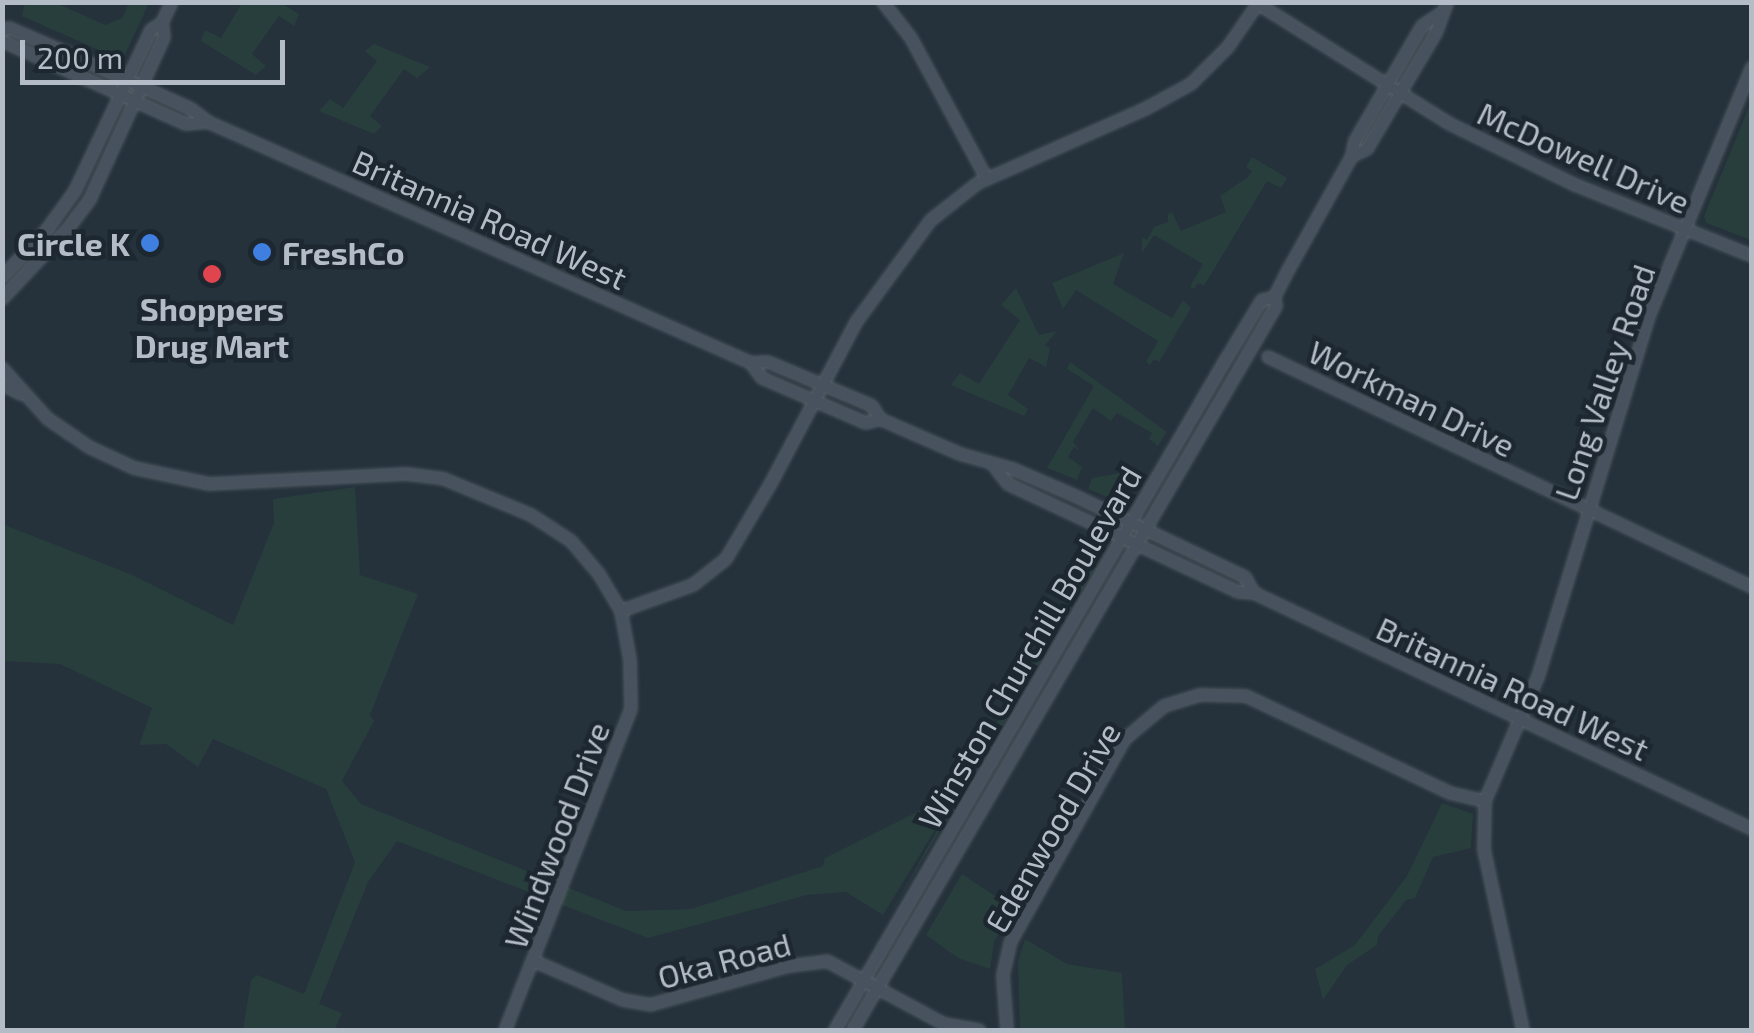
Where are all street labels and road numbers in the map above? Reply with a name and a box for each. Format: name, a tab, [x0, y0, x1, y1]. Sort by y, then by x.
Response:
street label: McDowell Drive	[1472, 93, 1696, 221]
street label: Britannia Road West	[347, 141, 633, 297]
street label: Long Valley Road	[1545, 258, 1663, 506]
street label: Workman Drive	[1303, 332, 1521, 464]
street label: Winston Churchill Boulevard	[909, 459, 1149, 835]
street label: Britannia Road West	[1371, 608, 1655, 768]
street label: Edenwood Drive	[976, 715, 1128, 939]
street label: Windwood Drive	[495, 716, 617, 954]
street label: Oka Road	[653, 924, 795, 996]

